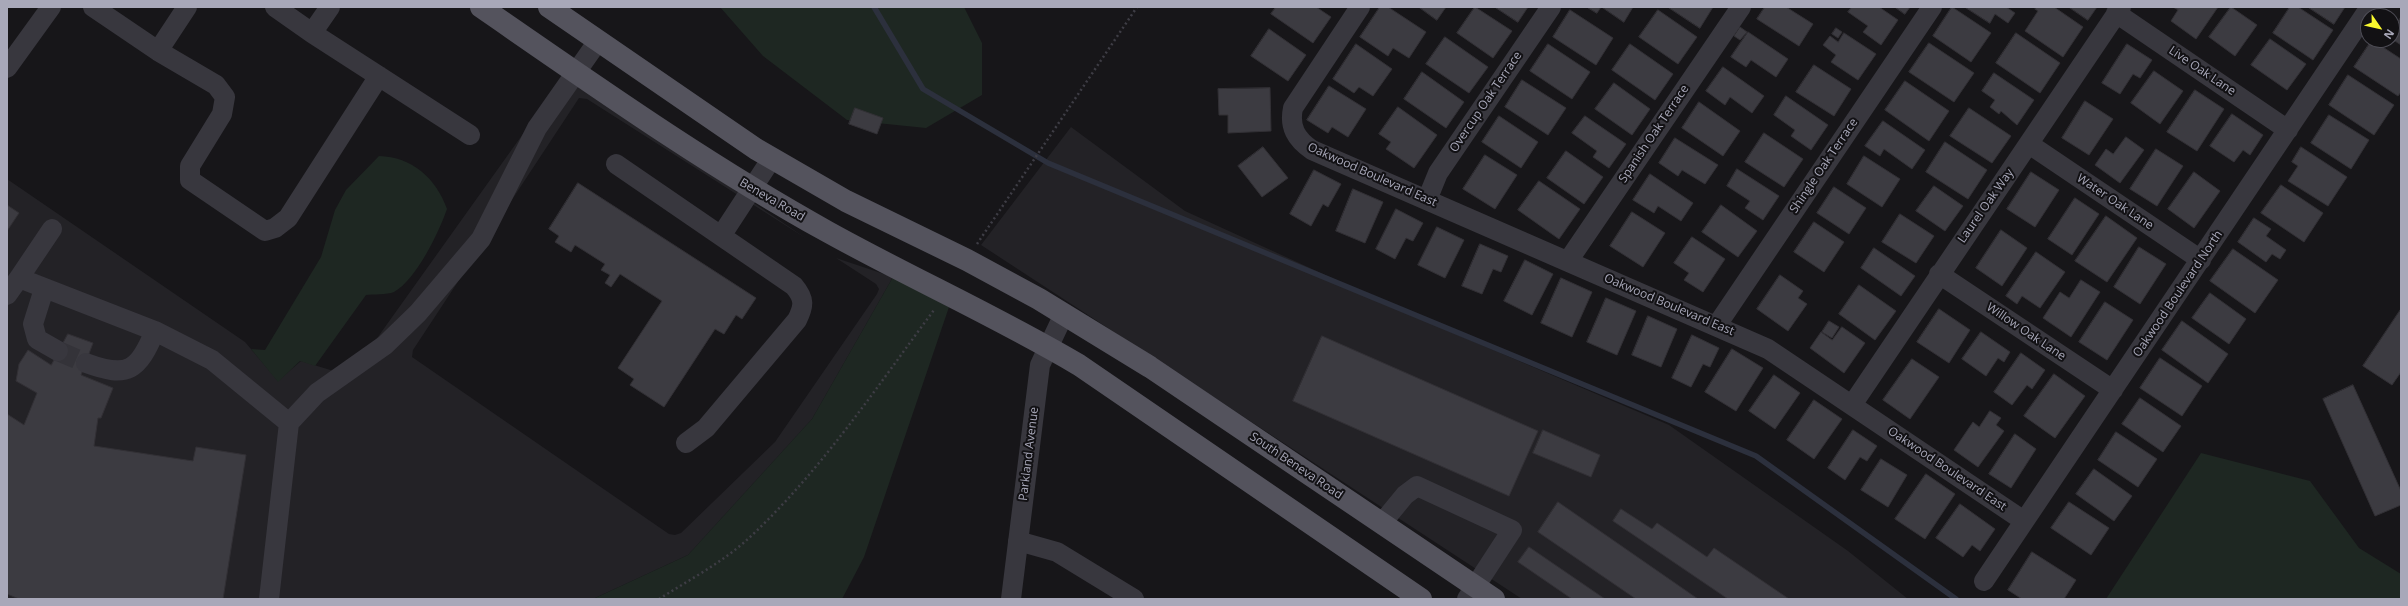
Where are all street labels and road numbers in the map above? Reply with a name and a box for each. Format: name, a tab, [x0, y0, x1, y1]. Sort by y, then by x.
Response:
street label: Live Oak Lane	[2166, 43, 2238, 99]
street label: Overcup Oak Terrace	[1447, 49, 1525, 155]
street label: Spanish Oak Terrace	[1616, 82, 1692, 186]
street label: Shingle Oak Terrace	[1787, 116, 1861, 216]
street label: Oakwood Boulevard East	[1305, 140, 1439, 210]
street label: Laurel Oak Way	[1955, 166, 2017, 246]
street label: Water Oak Lane	[2074, 171, 2156, 233]
street label: Beneva Road	[737, 176, 807, 224]
street label: Oakwood Boulevard North	[2130, 228, 2226, 360]
street label: Oakwood Boulevard East	[1602, 271, 1736, 339]
street label: Willow Oak Lane	[1984, 300, 2068, 364]
street label: Parkland Avenue	[1016, 406, 1042, 502]
street label: Oakwood Boulevard East	[1885, 424, 2009, 514]
street label: South Beneva Road	[1247, 430, 1345, 502]

